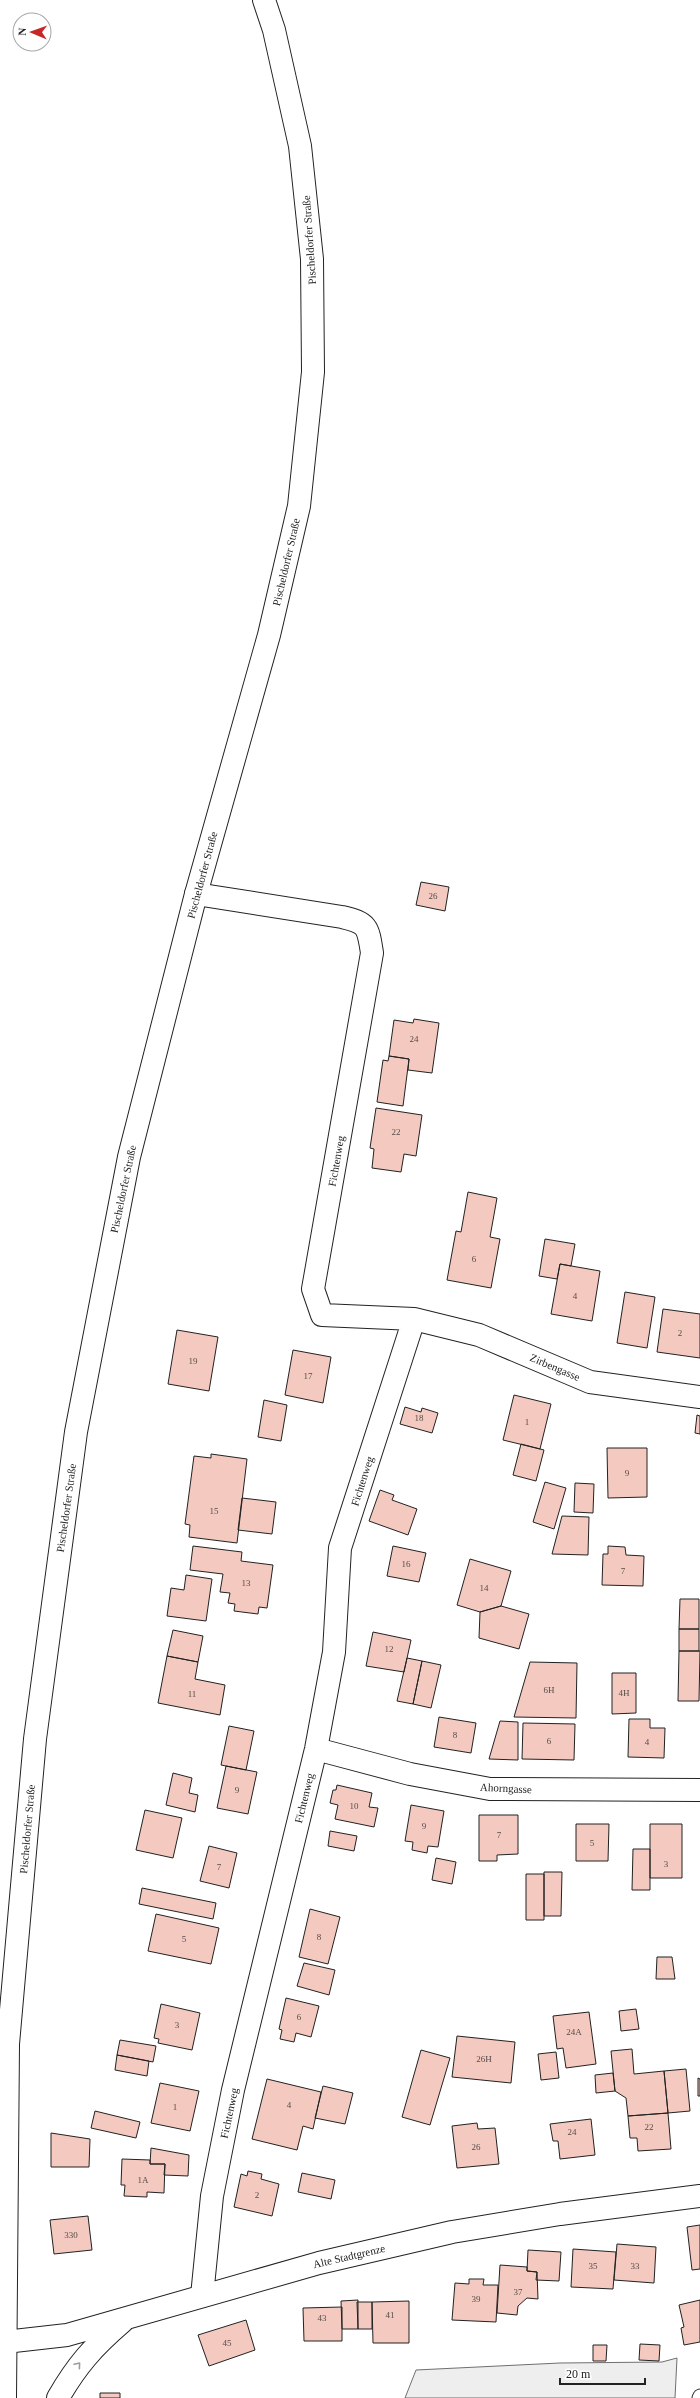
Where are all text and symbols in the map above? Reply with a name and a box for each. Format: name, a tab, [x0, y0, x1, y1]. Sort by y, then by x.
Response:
north arrow	[12, 12, 52, 52]
text: N	[16, 27, 28, 36]
street label: Pischeldorfer Straße	[300, 195, 318, 285]
street label: Pischeldorfer Straße	[270, 517, 302, 607]
street label: Pischeldorfer Straße	[185, 830, 219, 920]
house number: 26	[429, 891, 438, 901]
house number: 24	[410, 1034, 419, 1044]
house number: 22	[392, 1127, 401, 1137]
street label: Fichtenweg	[326, 1134, 346, 1187]
street label: Pischeldorfer Straße	[108, 1144, 138, 1234]
house number: 6	[472, 1254, 477, 1264]
house number: 4	[573, 1291, 578, 1301]
house number: 2	[678, 1328, 682, 1338]
street label: Zirbengasse	[528, 1351, 582, 1383]
house number: 19	[189, 1356, 198, 1366]
house number: 17	[304, 1371, 313, 1381]
house number: 18	[415, 1413, 424, 1423]
house number: 1	[525, 1417, 529, 1427]
street label: Fichtenweg	[348, 1454, 376, 1507]
street label: Pischeldorfer Straße	[54, 1463, 78, 1553]
house number: 9	[625, 1468, 630, 1478]
house number: 15	[210, 1506, 219, 1516]
house number: 16	[402, 1559, 411, 1569]
house number: 7	[621, 1566, 626, 1576]
house number: 13	[242, 1578, 251, 1588]
house number: 14	[480, 1583, 489, 1593]
house number: 12	[385, 1644, 394, 1654]
house number: 6H	[544, 1685, 555, 1695]
house number: 4H	[619, 1688, 630, 1698]
house number: 11	[188, 1689, 196, 1699]
house number: 8	[453, 1730, 458, 1740]
house number: 6	[547, 1736, 552, 1746]
house number: 4	[645, 1737, 650, 1747]
street label: Fichtenweg	[292, 1771, 316, 1824]
street label: Ahorngasse	[480, 1781, 532, 1795]
street label: Pischeldorfer Straße	[17, 1784, 37, 1874]
house number: 9	[235, 1785, 240, 1795]
house number: 10	[350, 1801, 359, 1811]
house number: 9	[422, 1821, 427, 1831]
house number: 7	[497, 1830, 502, 1840]
house number: 5	[590, 1838, 595, 1848]
house number: 3	[664, 1859, 669, 1869]
house number: 7	[217, 1862, 222, 1872]
house number: 8	[317, 1932, 322, 1942]
house number: 5	[182, 1934, 187, 1944]
house number: 6	[297, 2012, 302, 2022]
house number: 3	[175, 2020, 180, 2030]
house number: 24A	[566, 2027, 582, 2037]
house number: 26H	[476, 2054, 492, 2064]
street label: Fichtenweg	[218, 2086, 240, 2139]
house number: 4	[287, 2100, 292, 2110]
house number: 1	[173, 2102, 177, 2112]
house number: 22	[645, 2122, 654, 2132]
house number: 24	[568, 2127, 577, 2137]
house number: 26	[472, 2142, 481, 2152]
house number: 1A	[138, 2175, 149, 2185]
house number: 2	[255, 2190, 259, 2200]
house number: 330	[64, 2230, 78, 2240]
street label: Alte Stadtgrenze	[312, 2242, 386, 2270]
house number: 35	[589, 2261, 598, 2271]
house number: 33	[631, 2261, 640, 2271]
house number: 37	[514, 2287, 523, 2297]
house number: 39	[472, 2294, 481, 2304]
house number: 41	[386, 2310, 395, 2320]
house number: 43	[318, 2313, 327, 2323]
house number: 45	[223, 2338, 232, 2348]
scale bar	[560, 2360, 645, 2386]
one-way arrow	[74, 2362, 81, 2370]
text: 20 m	[566, 2367, 591, 2381]

